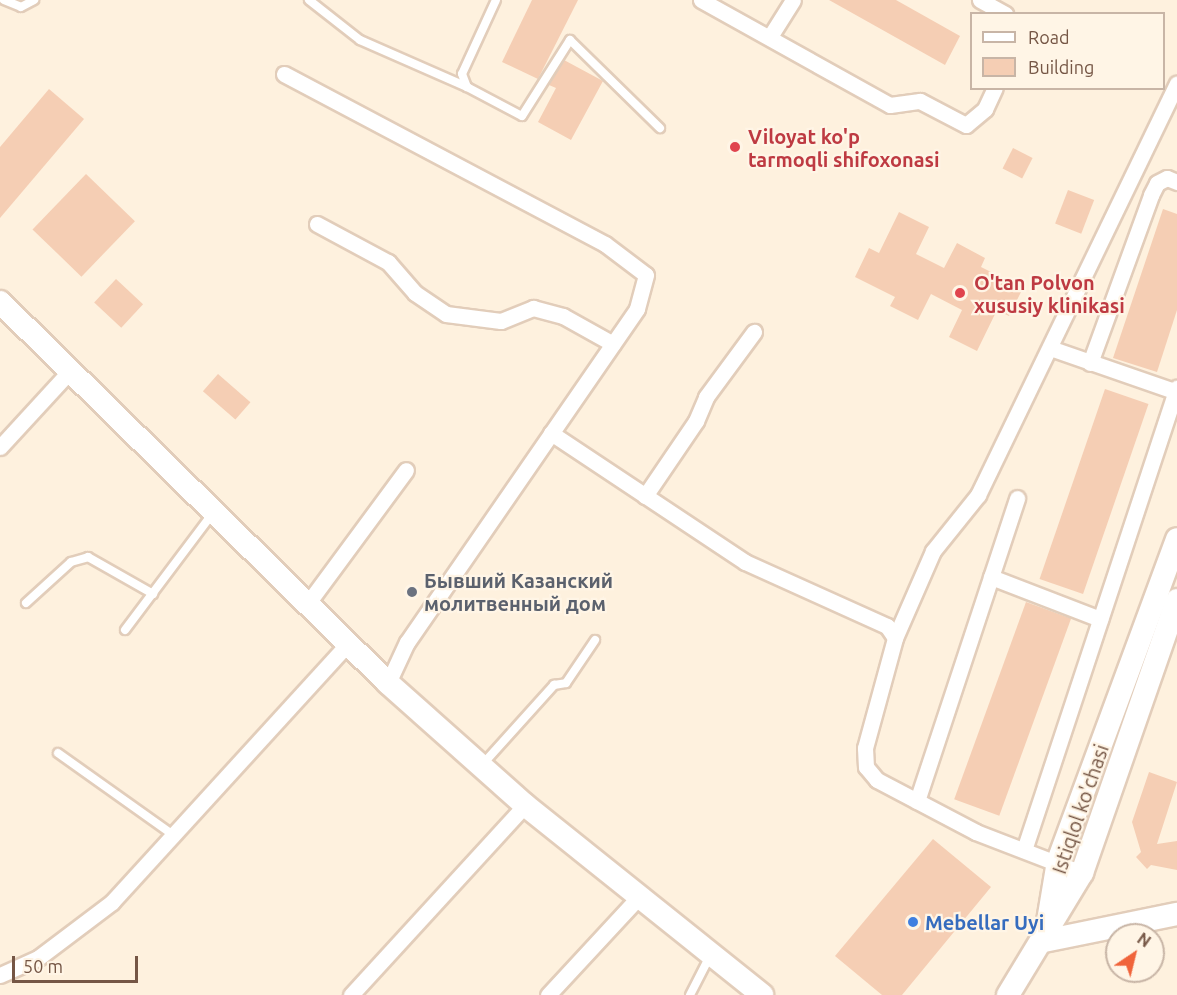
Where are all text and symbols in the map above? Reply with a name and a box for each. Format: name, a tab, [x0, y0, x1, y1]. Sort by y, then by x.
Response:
legend	[970, 12, 1165, 90]
text: Road	[1028, 27, 1070, 47]
text: Building	[1028, 57, 1094, 77]
place label: Viloyat ko'p tarmoqli shifoxonasi	[748, 124, 940, 171]
marker: Viloyat ko'p tarmoqli shifoxonasi	[726, 138, 744, 156]
place label: O'tan Polvon xususiy klinikasi	[974, 270, 1125, 317]
marker: O'tan Polvon xususiy klinikasi	[951, 284, 969, 302]
place label: Бывший Казанский молитвенный дом	[424, 568, 613, 615]
marker: Бывший Казанский молитвенный дом	[405, 585, 419, 599]
street label: Istiqlol ko'chasi	[1047, 741, 1113, 877]
place label: Mebellar Uyi	[925, 910, 1044, 934]
marker: Mebellar Uyi	[906, 915, 920, 929]
north arrow	[1105, 923, 1165, 983]
text: N	[1134, 929, 1154, 951]
scale bar	[15, 944, 141, 982]
text: 50 m	[23, 956, 63, 976]

